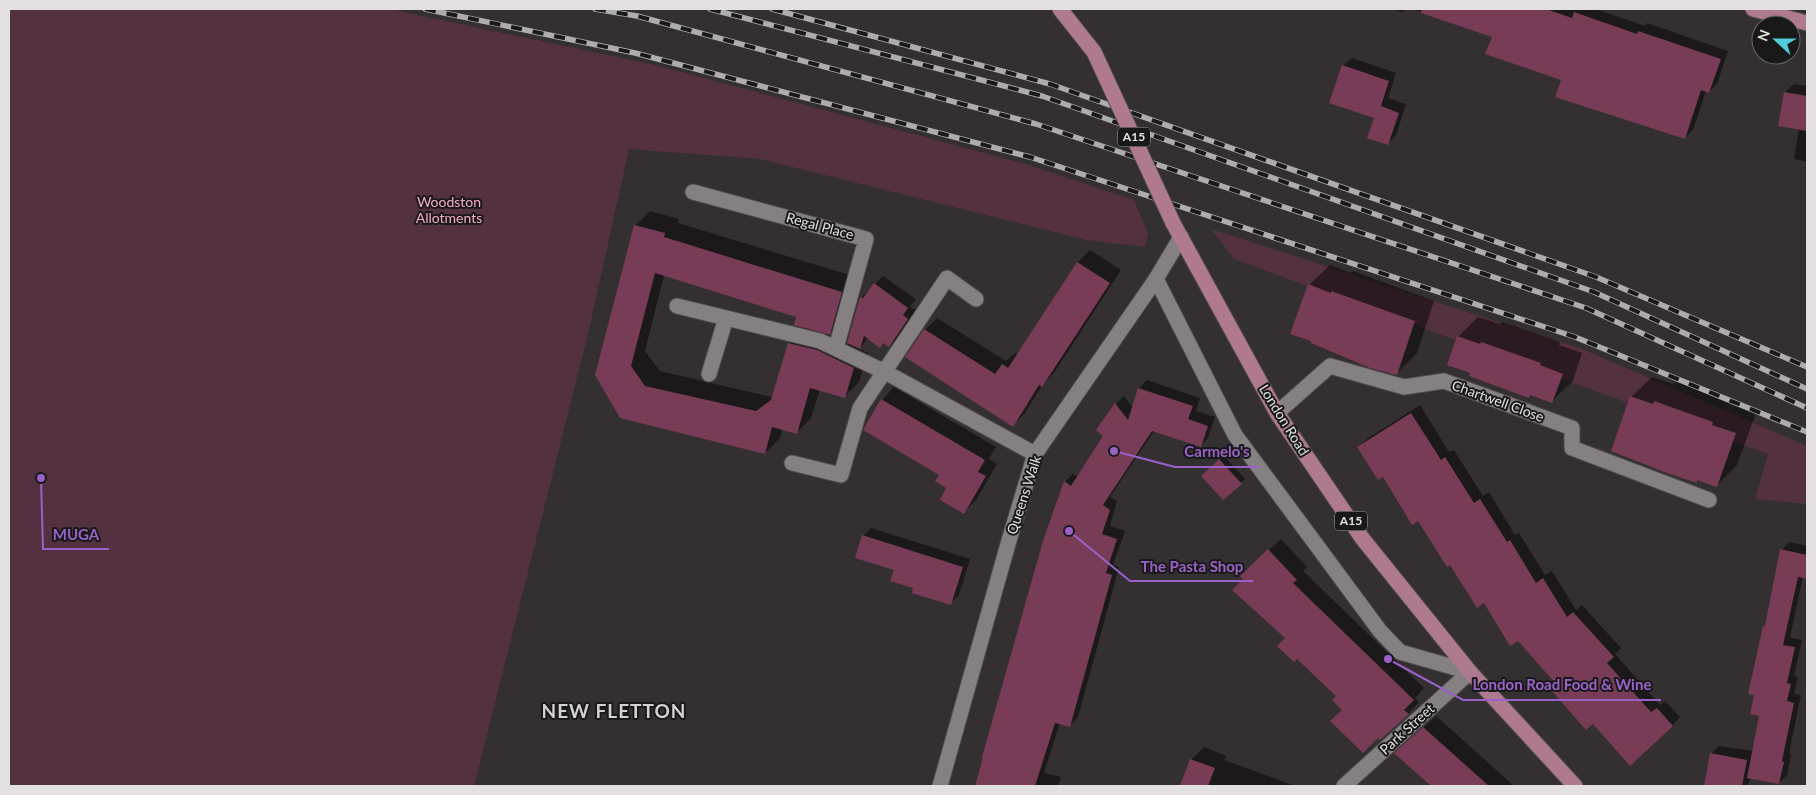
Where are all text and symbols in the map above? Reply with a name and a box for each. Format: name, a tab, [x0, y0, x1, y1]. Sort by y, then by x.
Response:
north arrow	[1751, 15, 1801, 65]
text: N	[1754, 27, 1773, 43]
road number: A15	[1118, 128, 1150, 146]
park label: Woodston Allotments	[416, 193, 482, 226]
street label: Regal Place	[784, 208, 856, 243]
street label: Chartwell Close	[1450, 376, 1547, 425]
street label: London Road	[1256, 381, 1313, 458]
callout: Carmelo's	[1175, 437, 1260, 467]
text: Carmelo's	[1184, 442, 1250, 460]
street label: Queens Walk	[1003, 452, 1045, 536]
road number: A15	[1335, 512, 1367, 530]
callout: MUGA	[43, 519, 109, 549]
text: MUGA	[53, 525, 100, 543]
callout: The Pasta Shop	[1130, 551, 1253, 581]
text: The Pasta Shop	[1141, 557, 1243, 575]
callout: London Road Food & Wine	[1463, 670, 1661, 700]
text: London Road Food & Wine	[1473, 675, 1651, 693]
district label: NEW FLETTON	[542, 699, 686, 722]
street label: Park Street	[1376, 700, 1438, 758]

